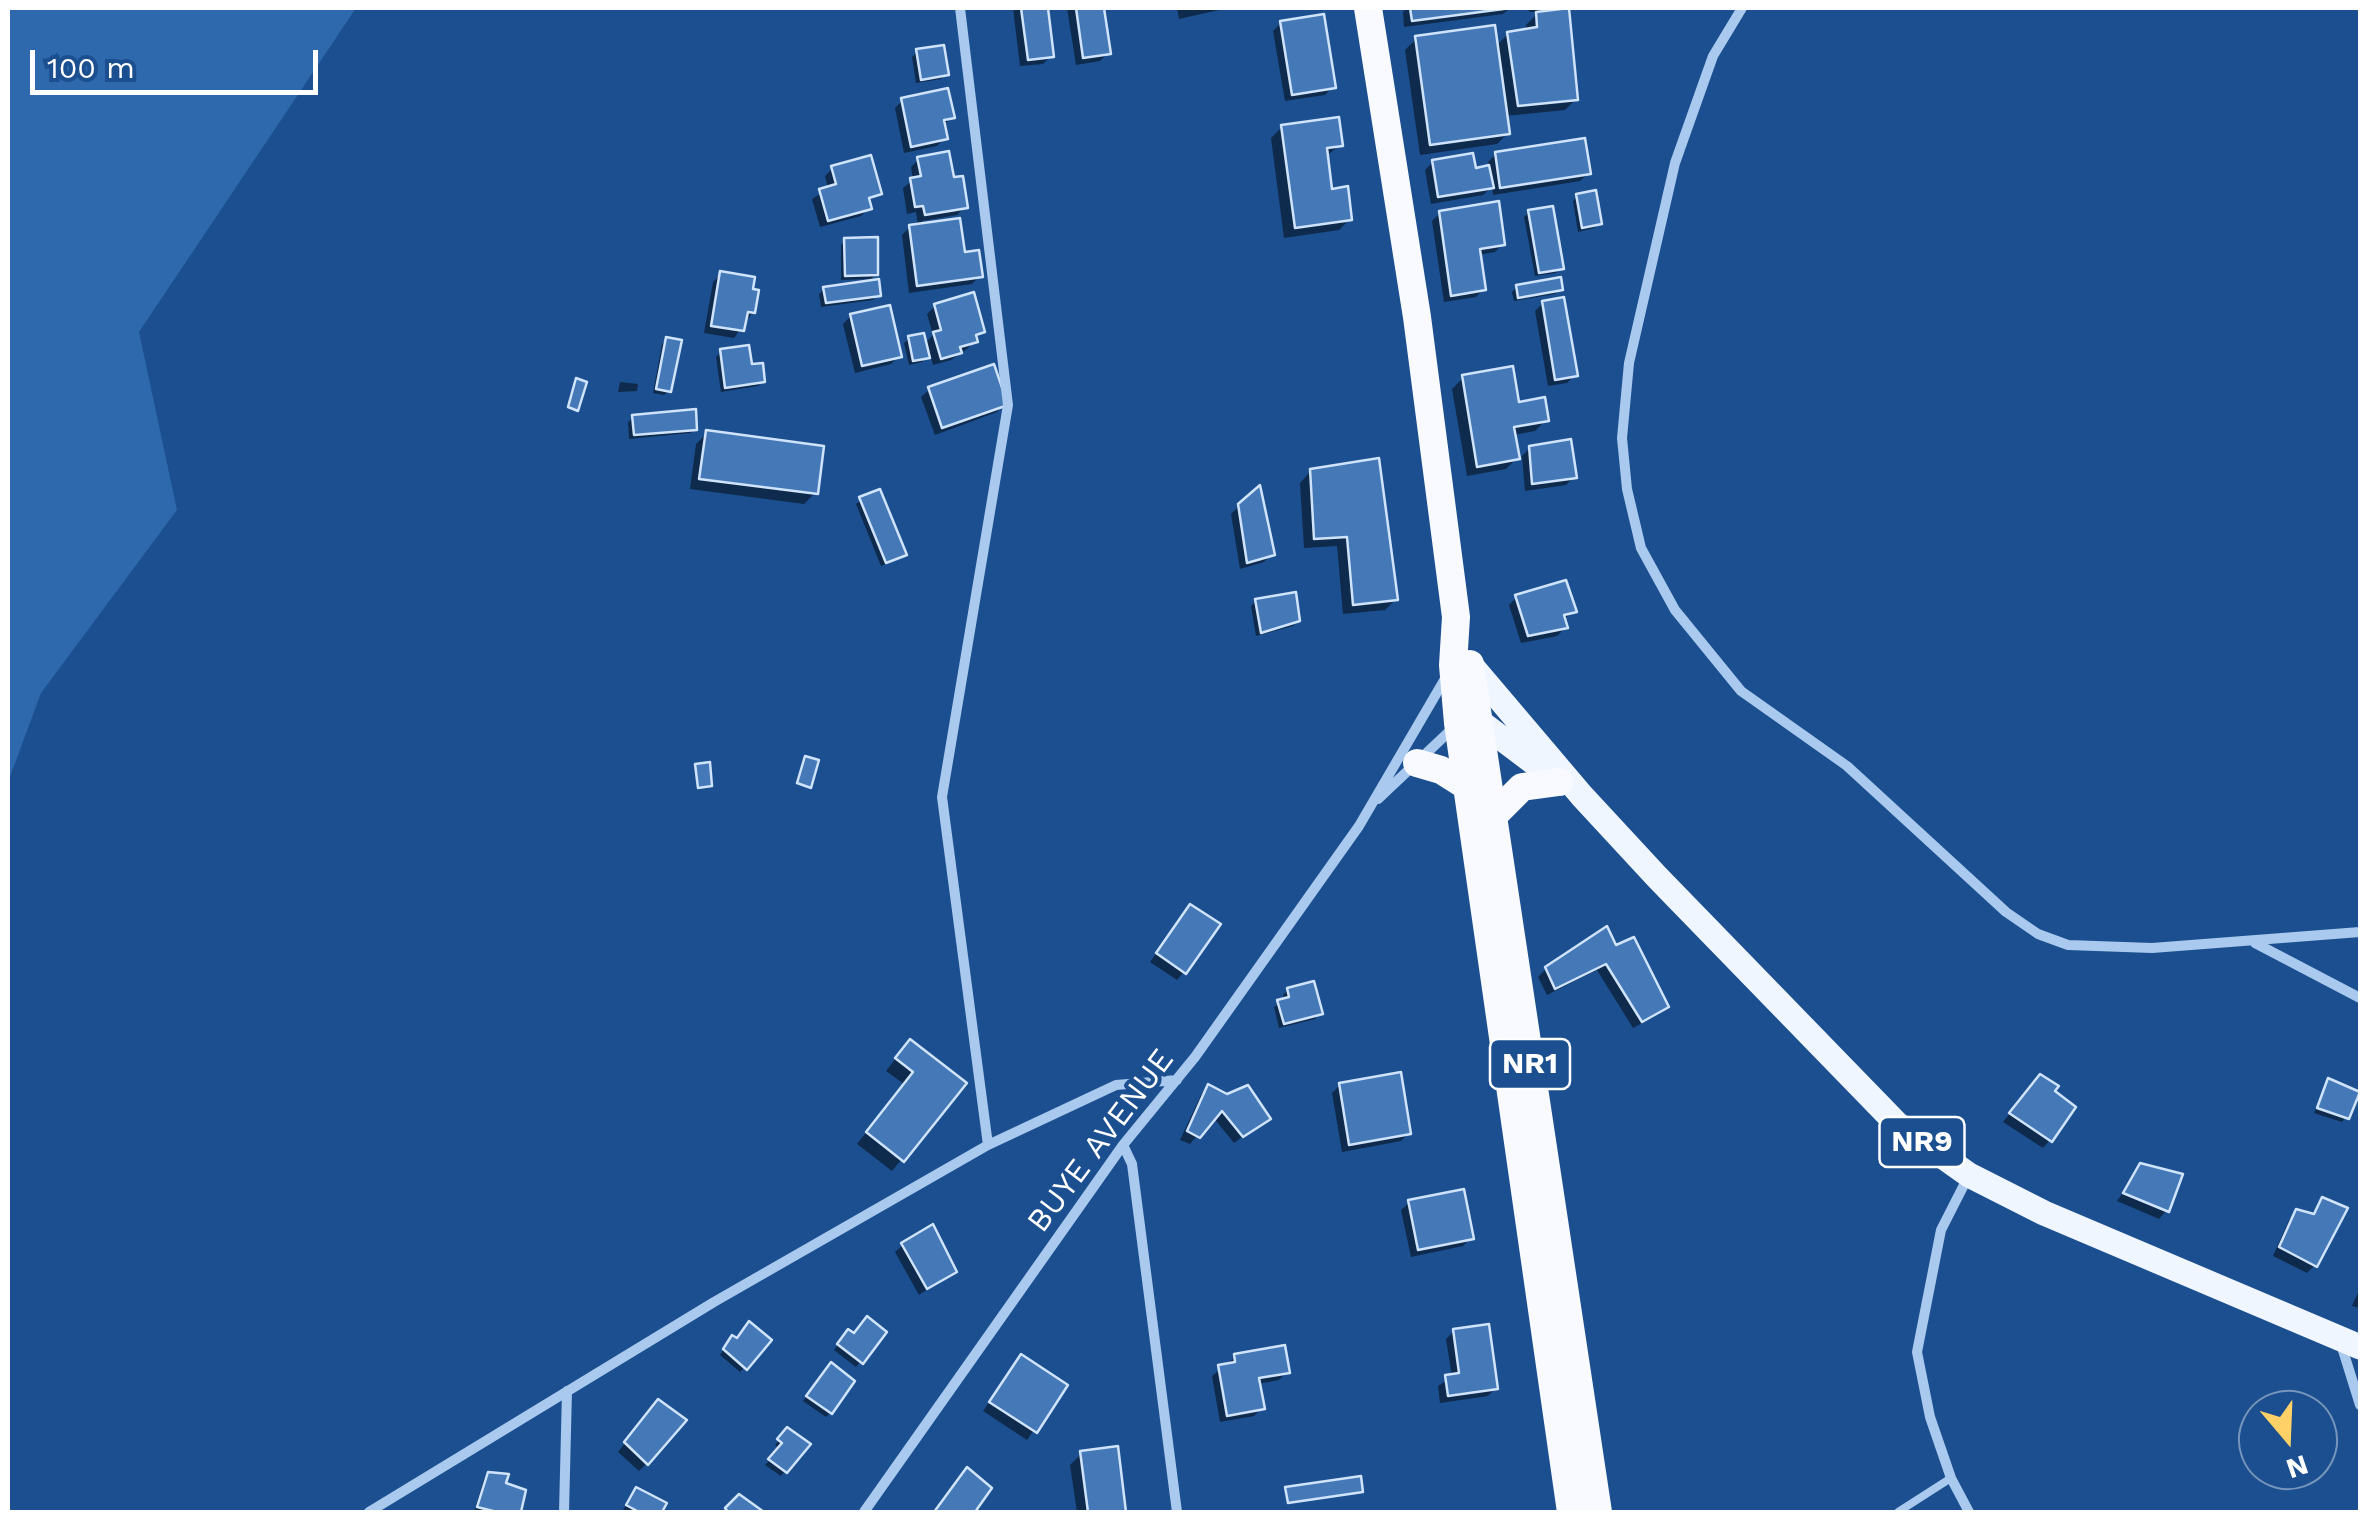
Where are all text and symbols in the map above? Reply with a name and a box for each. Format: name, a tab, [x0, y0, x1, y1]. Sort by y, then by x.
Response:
scale bar	[35, 30, 322, 92]
text: 100 m	[47, 50, 135, 85]
road number: NR1	[1490, 1039, 1570, 1089]
street label: BUYE AVENUE	[1020, 1042, 1182, 1240]
road number: NR9	[1880, 1117, 1964, 1167]
north arrow	[2238, 1390, 2338, 1490]
text: N	[2282, 1448, 2312, 1486]

